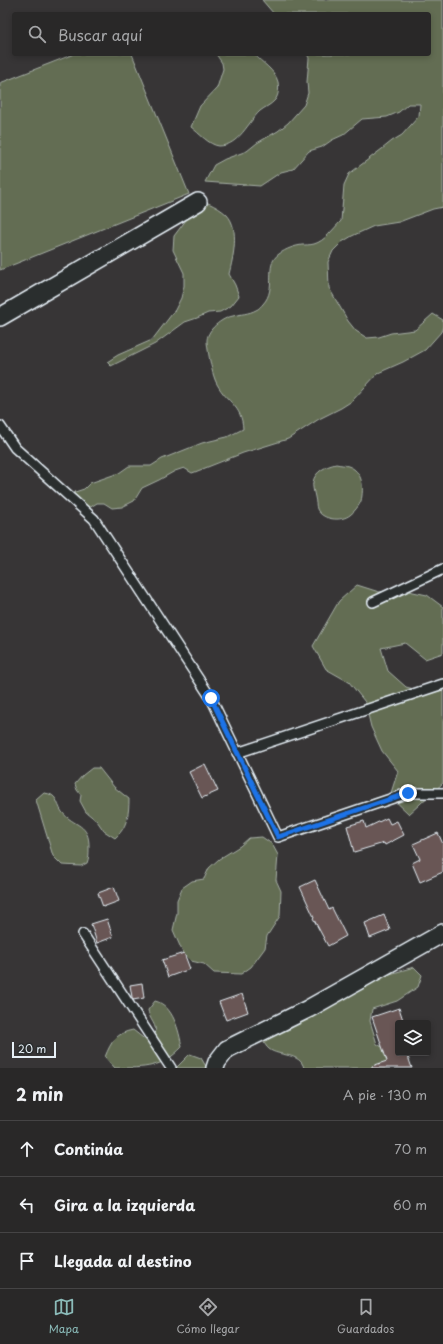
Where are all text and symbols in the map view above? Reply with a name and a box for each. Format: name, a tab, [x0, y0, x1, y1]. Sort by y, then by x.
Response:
search box	[12, 12, 431, 56]
icon: search	[26, 23, 48, 45]
text: Buscar aquí	[58, 23, 142, 46]
route start	[202, 689, 220, 707]
route end	[399, 784, 417, 802]
map controls	[395, 1020, 431, 1056]
button: layers	[395, 1020, 431, 1056]
scale bar	[12, 1040, 56, 1059]
text: 20 m	[18, 1040, 46, 1057]
text: 2 min	[16, 1081, 63, 1107]
text: A pie · 130 m	[343, 1085, 427, 1104]
text: Continúa	[54, 1137, 123, 1160]
icon: ahead	[16, 1138, 38, 1160]
text: 70 m	[394, 1139, 427, 1158]
text: Gira a la izquierda	[54, 1193, 195, 1216]
icon: left	[16, 1194, 38, 1216]
text: 60 m	[393, 1195, 427, 1214]
text: Llegada al destino	[54, 1249, 192, 1272]
icon: arrive	[16, 1250, 38, 1272]
tab: Mapa	[49, 1296, 79, 1337]
tab: Cómo llegar	[177, 1296, 239, 1337]
tab: Guardados	[337, 1296, 394, 1337]

